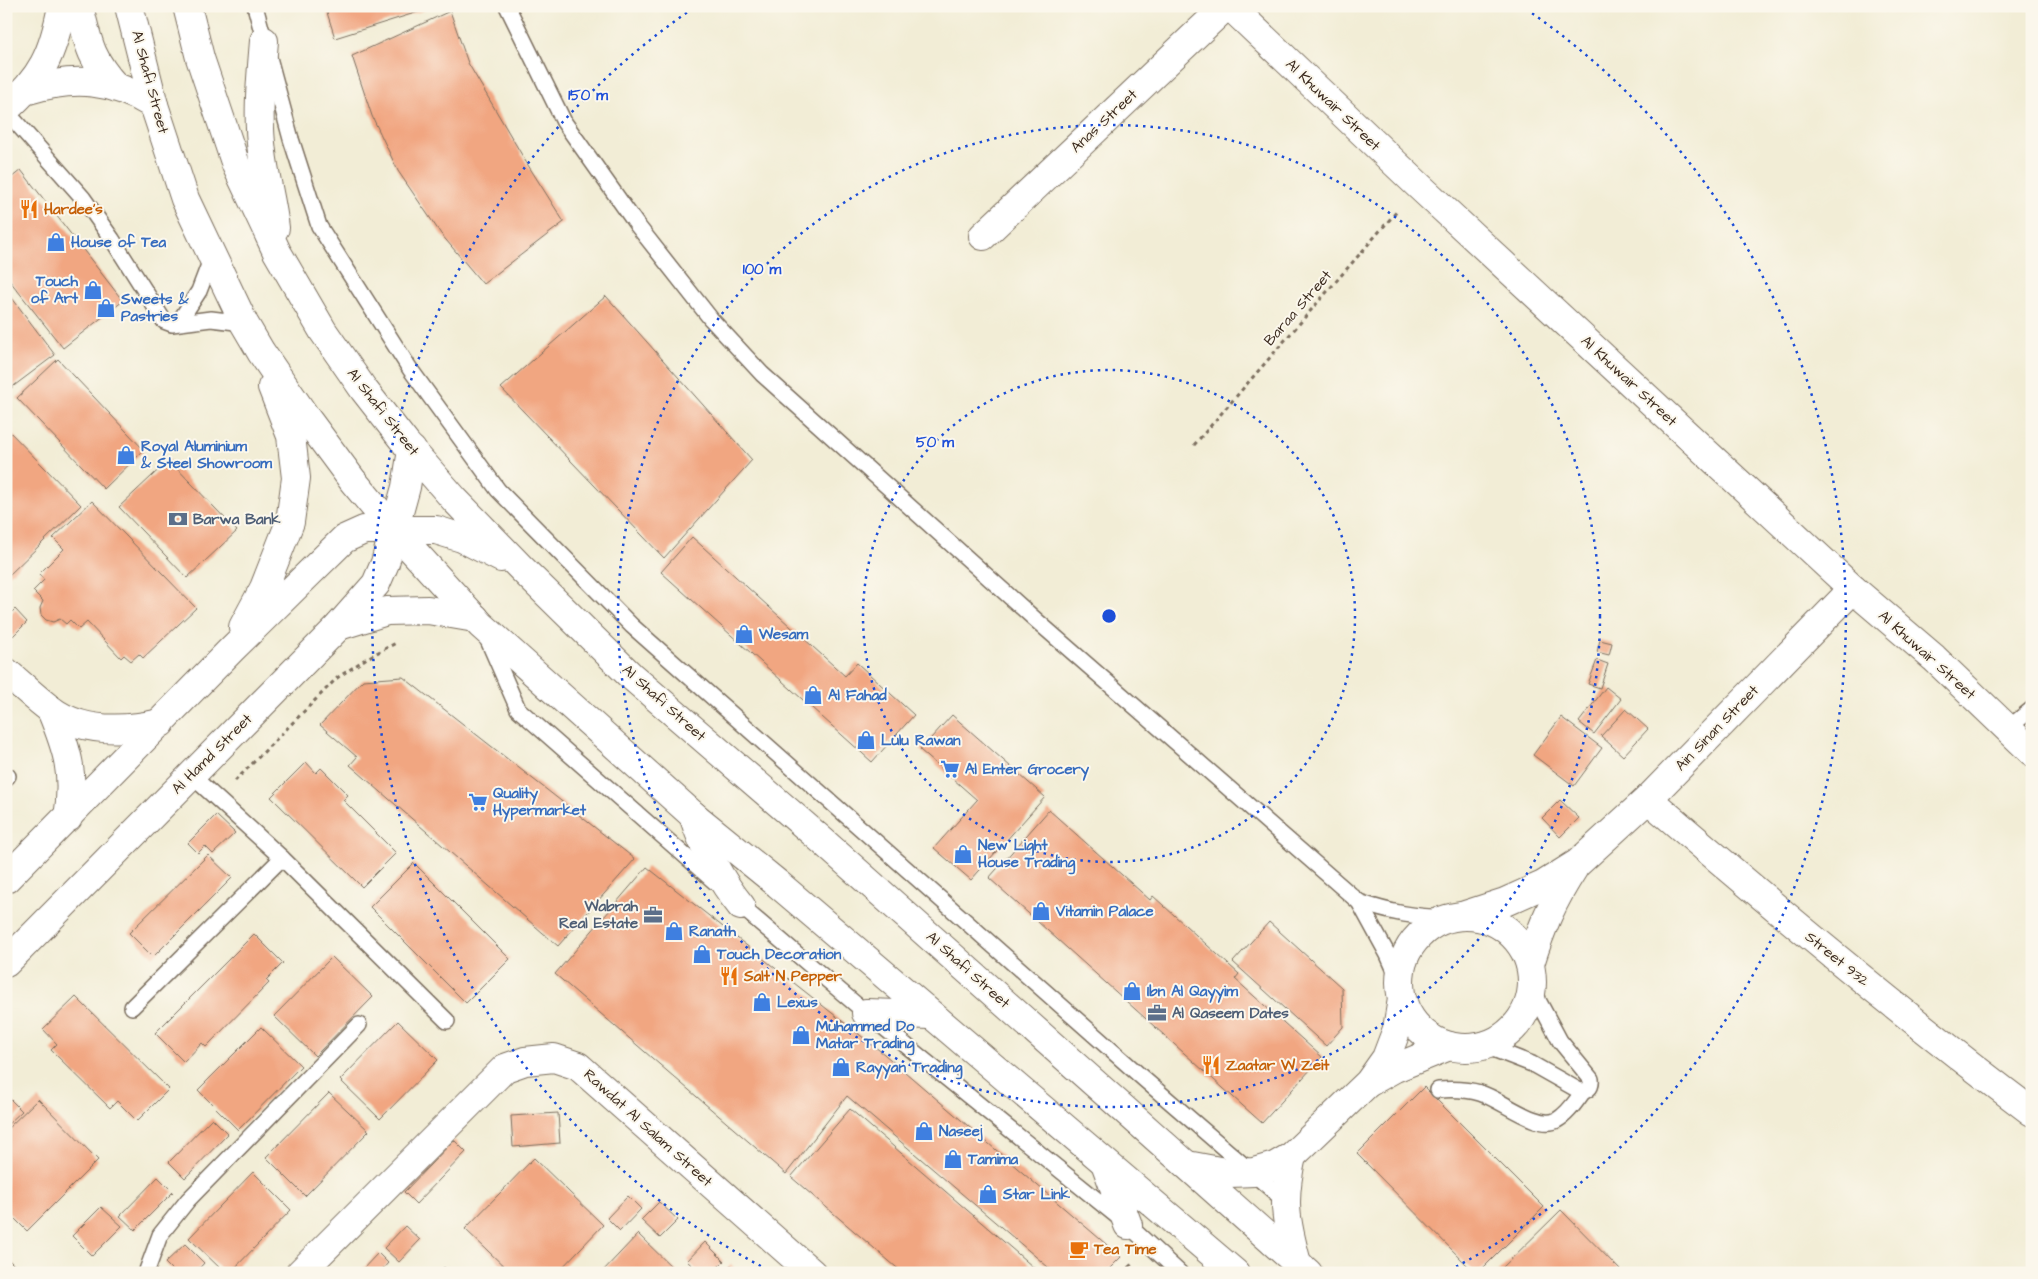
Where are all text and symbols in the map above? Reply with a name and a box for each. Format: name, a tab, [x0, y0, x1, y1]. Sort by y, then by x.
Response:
street label: Al Shafi Street	[126, 28, 174, 136]
street label: Al Khuwair Street	[1281, 54, 1385, 156]
street label: Anas Street	[1066, 84, 1142, 158]
text: 150 m	[568, 85, 608, 106]
restaurant icon: Hardee's	[18, 198, 40, 220]
place label: Hardee's	[44, 199, 103, 220]
shop icon: House of Tea	[45, 231, 67, 253]
place label: House of Tea	[71, 232, 167, 253]
text: 100 m	[743, 259, 782, 280]
street label: Baraa Street	[1259, 266, 1337, 350]
place label: Touch of Art	[31, 271, 79, 309]
shop icon: Touch of Art	[82, 279, 104, 301]
place label: Sweets & Pastries	[120, 289, 190, 327]
shop icon: Sweets & Pastries	[95, 297, 117, 319]
street label: Al Khuwair Street	[1576, 331, 1682, 431]
street label: Al Shafi Street	[342, 364, 424, 460]
text: 50 m	[916, 432, 954, 453]
place label: Royal Aluminium & Steel Showroom	[140, 436, 272, 474]
shop icon: Royal Aluminium & Steel Showroom	[115, 444, 137, 466]
bank icon: Barwa Bank	[167, 508, 189, 530]
place label: Barwa Bank	[193, 509, 281, 530]
street label: Al Khuwair Street	[1874, 605, 1980, 705]
centre of rings	[1100, 607, 1118, 625]
shop icon: Wesam	[733, 623, 755, 645]
place label: Wesam	[758, 624, 808, 645]
street label: Al Shafi Street	[618, 660, 710, 746]
street label: Ain Sinan Street	[1670, 680, 1764, 776]
shop icon: Al Fahad	[802, 684, 824, 706]
place label: Al Fahad	[828, 685, 887, 706]
street label: Al Hamd Street	[167, 709, 257, 799]
shop icon: Lulu Rawan	[855, 729, 877, 751]
place label: Lulu Rawan	[881, 730, 961, 751]
supermarket icon: Al Enter Grocery	[939, 758, 961, 780]
place label: Al Enter Grocery	[965, 759, 1090, 781]
place label: Quality Hypermarket	[493, 783, 587, 822]
supermarket icon: Quality Hypermarket	[467, 791, 489, 813]
place label: New Light House Trading	[978, 835, 1076, 875]
shop icon: New Light House Trading	[952, 843, 974, 865]
place label: Wabrah Real Estate	[559, 896, 639, 934]
shop icon: Vitamin Palace	[1030, 900, 1052, 922]
place label: Vitamin Palace	[1055, 901, 1154, 922]
office icon: Wabrah Real Estate	[642, 904, 664, 926]
shop icon: Ranath	[663, 920, 685, 942]
place label: Ranath	[689, 921, 737, 942]
street label: Al Shafi Street	[922, 927, 1014, 1013]
street label: Street 932	[1800, 927, 1874, 992]
shop icon: Touch Decoration	[691, 943, 713, 965]
place label: Touch Decoration	[716, 944, 842, 965]
restaurant icon: Salt N Pepper	[718, 965, 740, 987]
place label: Salt N Pepper	[743, 966, 843, 987]
shop icon: Ibn Al Qayyim	[1121, 980, 1143, 1002]
place label: Ibn Al Qayyim	[1147, 981, 1238, 1003]
shop icon: Lexus	[751, 991, 773, 1013]
place label: Lexus	[777, 992, 818, 1013]
office icon: Al Qaseem Dates	[1146, 1002, 1168, 1024]
place label: Al Qaseem Dates	[1172, 1003, 1289, 1024]
place label: Muhammed Do Matar Trading	[816, 1016, 915, 1056]
shop icon: Muhammed Do Matar Trading	[790, 1024, 812, 1046]
restaurant icon: Zaatar W Zeit	[1200, 1054, 1222, 1076]
place label: Zaatar W Zeit	[1226, 1055, 1330, 1076]
shop icon: Rayyan Trading	[830, 1056, 852, 1078]
place label: Rayyan Trading	[856, 1057, 963, 1080]
street label: Rawdat Al Salam Street	[579, 1064, 717, 1192]
shop icon: Naseej	[913, 1120, 935, 1142]
place label: Naseej	[939, 1121, 983, 1142]
shop icon: Tamima	[942, 1148, 964, 1170]
place label: Tamima	[967, 1149, 1019, 1170]
shop icon: Star Link	[977, 1183, 999, 1205]
place label: Star Link	[1002, 1184, 1071, 1205]
cafe icon: Tea Time	[1068, 1238, 1090, 1260]
place label: Tea Time	[1093, 1239, 1157, 1260]

